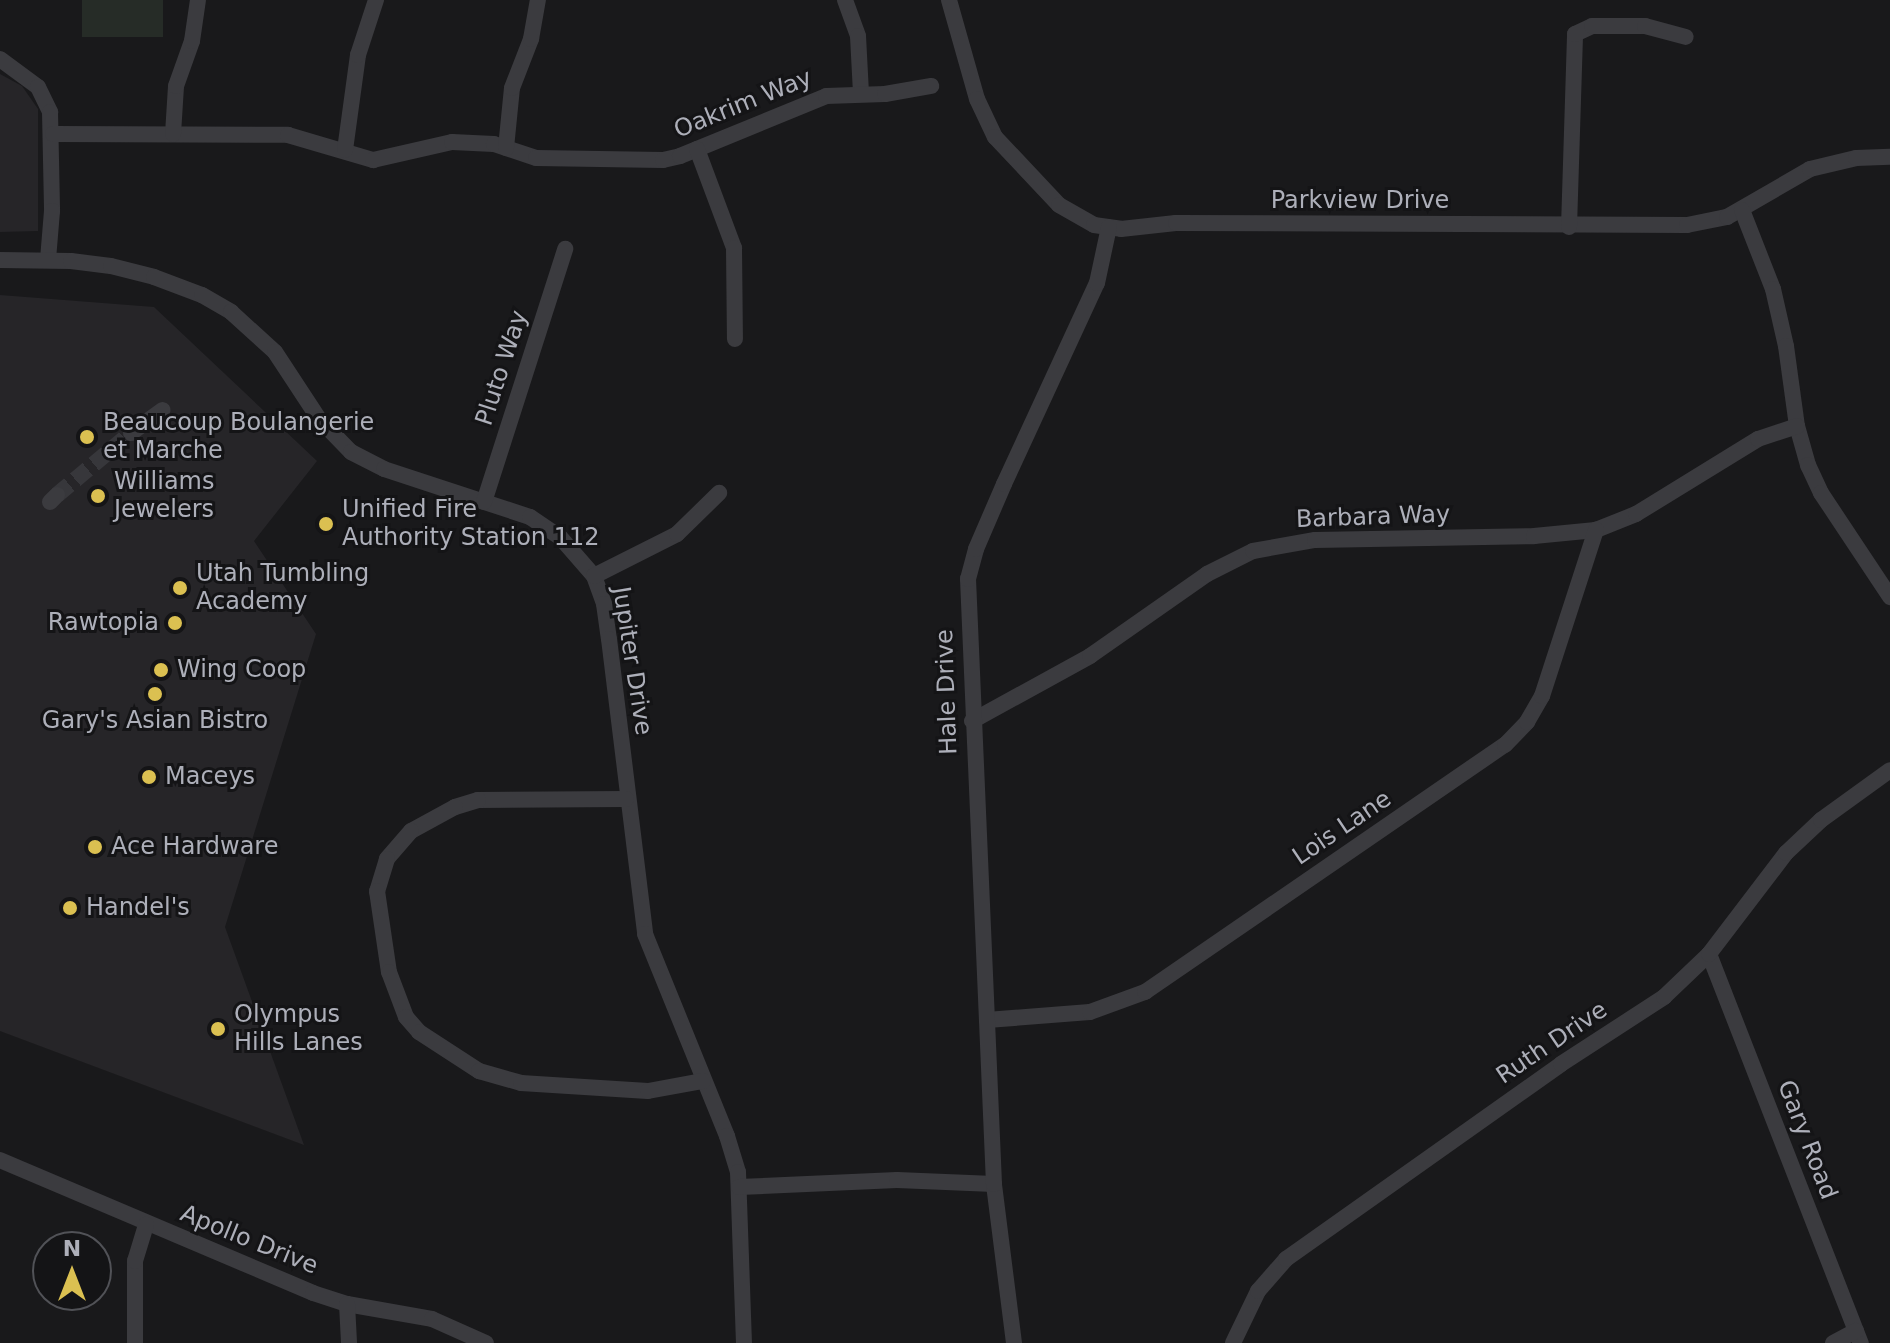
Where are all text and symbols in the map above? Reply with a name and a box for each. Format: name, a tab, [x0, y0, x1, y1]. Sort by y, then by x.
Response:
street label: Oakrim Way	[670, 63, 816, 145]
street label: Parkview Drive	[1271, 187, 1449, 215]
street label: Pluto Way	[470, 307, 534, 429]
place label: Beaucoup Boulangerie et Marche	[103, 409, 374, 465]
marker: Beaucoup Boulangerie et Marche	[78, 428, 96, 446]
place label: Williams Jewelers	[114, 468, 214, 524]
marker: Williams Jewelers	[89, 487, 107, 505]
place label: Unified Fire Authority Station 112	[342, 496, 599, 552]
street label: Barbara Way	[1295, 500, 1451, 534]
marker: Unified Fire Authority Station 112	[317, 515, 335, 533]
place label: Utah Tumbling Academy	[196, 560, 369, 616]
marker: Utah Tumbling Academy	[171, 579, 189, 597]
street label: Jupiter Drive	[606, 585, 658, 737]
place label: Rawtopia	[48, 609, 159, 637]
marker: Rawtopia	[166, 614, 184, 632]
street label: Hale Drive	[930, 629, 964, 755]
place label: Wing Coop	[177, 656, 306, 684]
marker: Wing Coop	[152, 661, 170, 679]
marker: Gary's Asian Bistro	[146, 685, 164, 703]
place label: Gary's Asian Bistro	[42, 707, 268, 735]
place label: Maceys	[165, 763, 255, 791]
marker: Maceys	[140, 768, 158, 786]
street label: Lois Lane	[1287, 785, 1397, 871]
place label: Ace Hardware	[111, 833, 278, 861]
marker: Ace Hardware	[86, 838, 104, 856]
place label: Handel's	[86, 894, 190, 922]
marker: Handel's	[61, 899, 79, 917]
street label: Ruth Drive	[1491, 996, 1613, 1090]
place label: Olympus Hills Lanes	[234, 1001, 363, 1057]
marker: Olympus Hills Lanes	[209, 1020, 227, 1038]
street label: Gary Road	[1771, 1076, 1843, 1204]
street label: Apollo Drive	[176, 1199, 322, 1281]
north arrow	[32, 1231, 112, 1311]
text: N	[63, 1236, 81, 1261]

